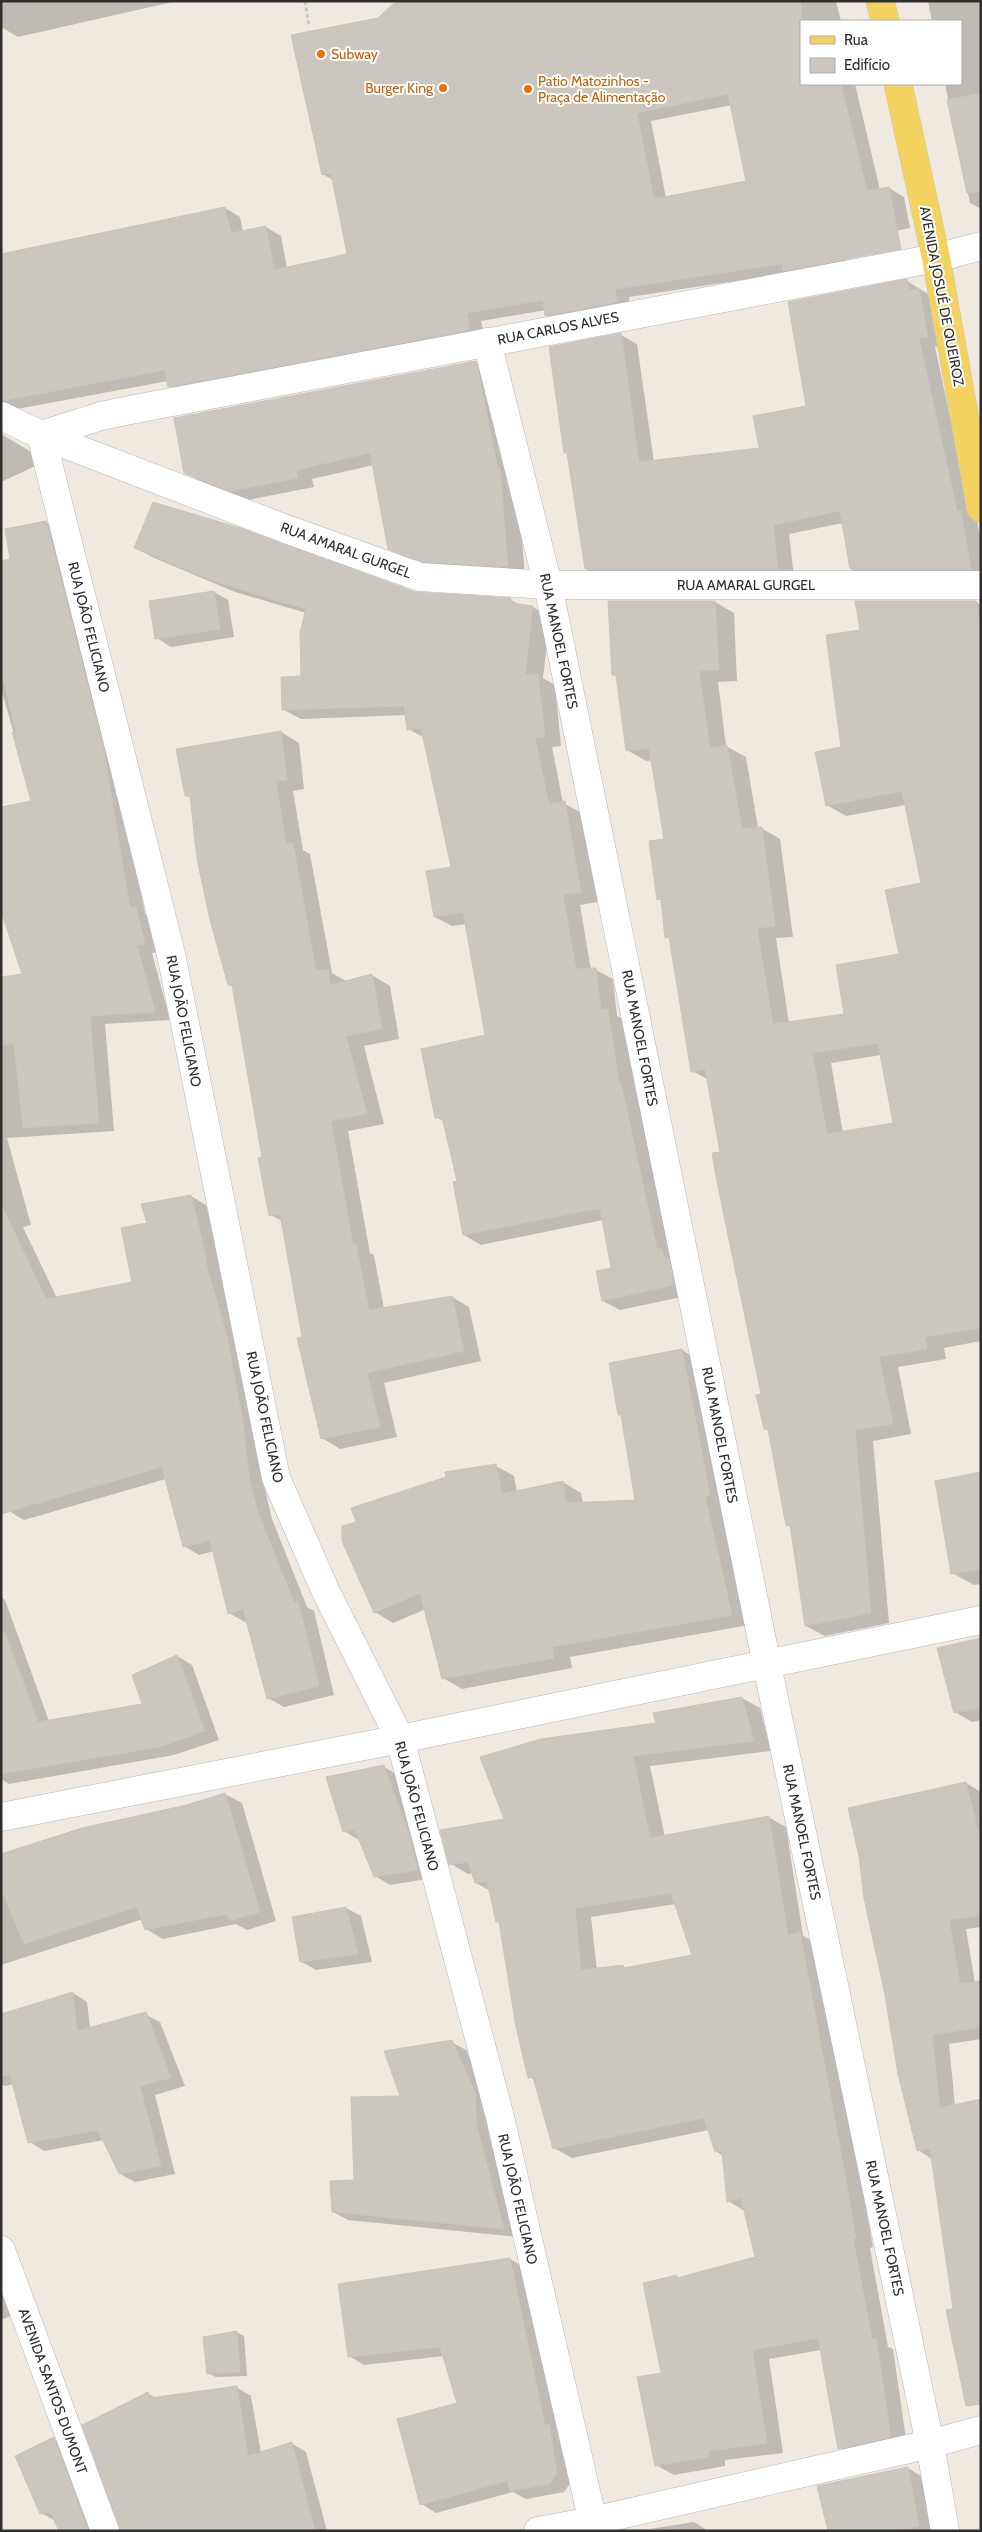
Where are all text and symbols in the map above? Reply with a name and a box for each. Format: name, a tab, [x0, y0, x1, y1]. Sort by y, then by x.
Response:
legend	[800, 20, 962, 85]
text: Rua	[844, 31, 869, 49]
place label: Subway	[331, 45, 378, 63]
marker: Subway	[315, 48, 327, 60]
text: Edifício	[844, 56, 890, 74]
place label: Patio Matozinhos - Praça de Alimentação	[538, 72, 666, 106]
place label: Burger King	[365, 79, 434, 97]
marker: Burger King	[437, 82, 449, 94]
marker: Patio Matozinhos - Praça de Alimentação	[522, 83, 534, 95]
street label: AVENIDA JOSUÉ DE QUEIROZ	[916, 204, 968, 388]
street label: RUA CARLOS ALVES	[496, 307, 620, 349]
street label: RUA AMARAL GURGEL	[278, 518, 414, 582]
street label: RUA JOÃO FELICIANO	[64, 560, 114, 694]
street label: RUA MANOEL FORTES	[536, 571, 582, 711]
street label: RUA AMARAL GURGEL	[677, 576, 815, 594]
street label: RUA JOÃO FELICIANO	[162, 954, 206, 1089]
street label: RUA MANOEL FORTES	[618, 968, 662, 1108]
street label: RUA JOÃO FELICIANO	[242, 1350, 288, 1485]
street label: RUA MANOEL FORTES	[698, 1365, 742, 1505]
street label: RUA JOÃO FELICIANO	[391, 1739, 443, 1873]
street label: RUA MANOEL FORTES	[779, 1762, 825, 1902]
street label: RUA JOÃO FELICIANO	[494, 2132, 542, 2266]
street label: RUA MANOEL FORTES	[862, 2158, 908, 2298]
street label: AVENIDA SANTOS DUMONT	[15, 2306, 92, 2477]

